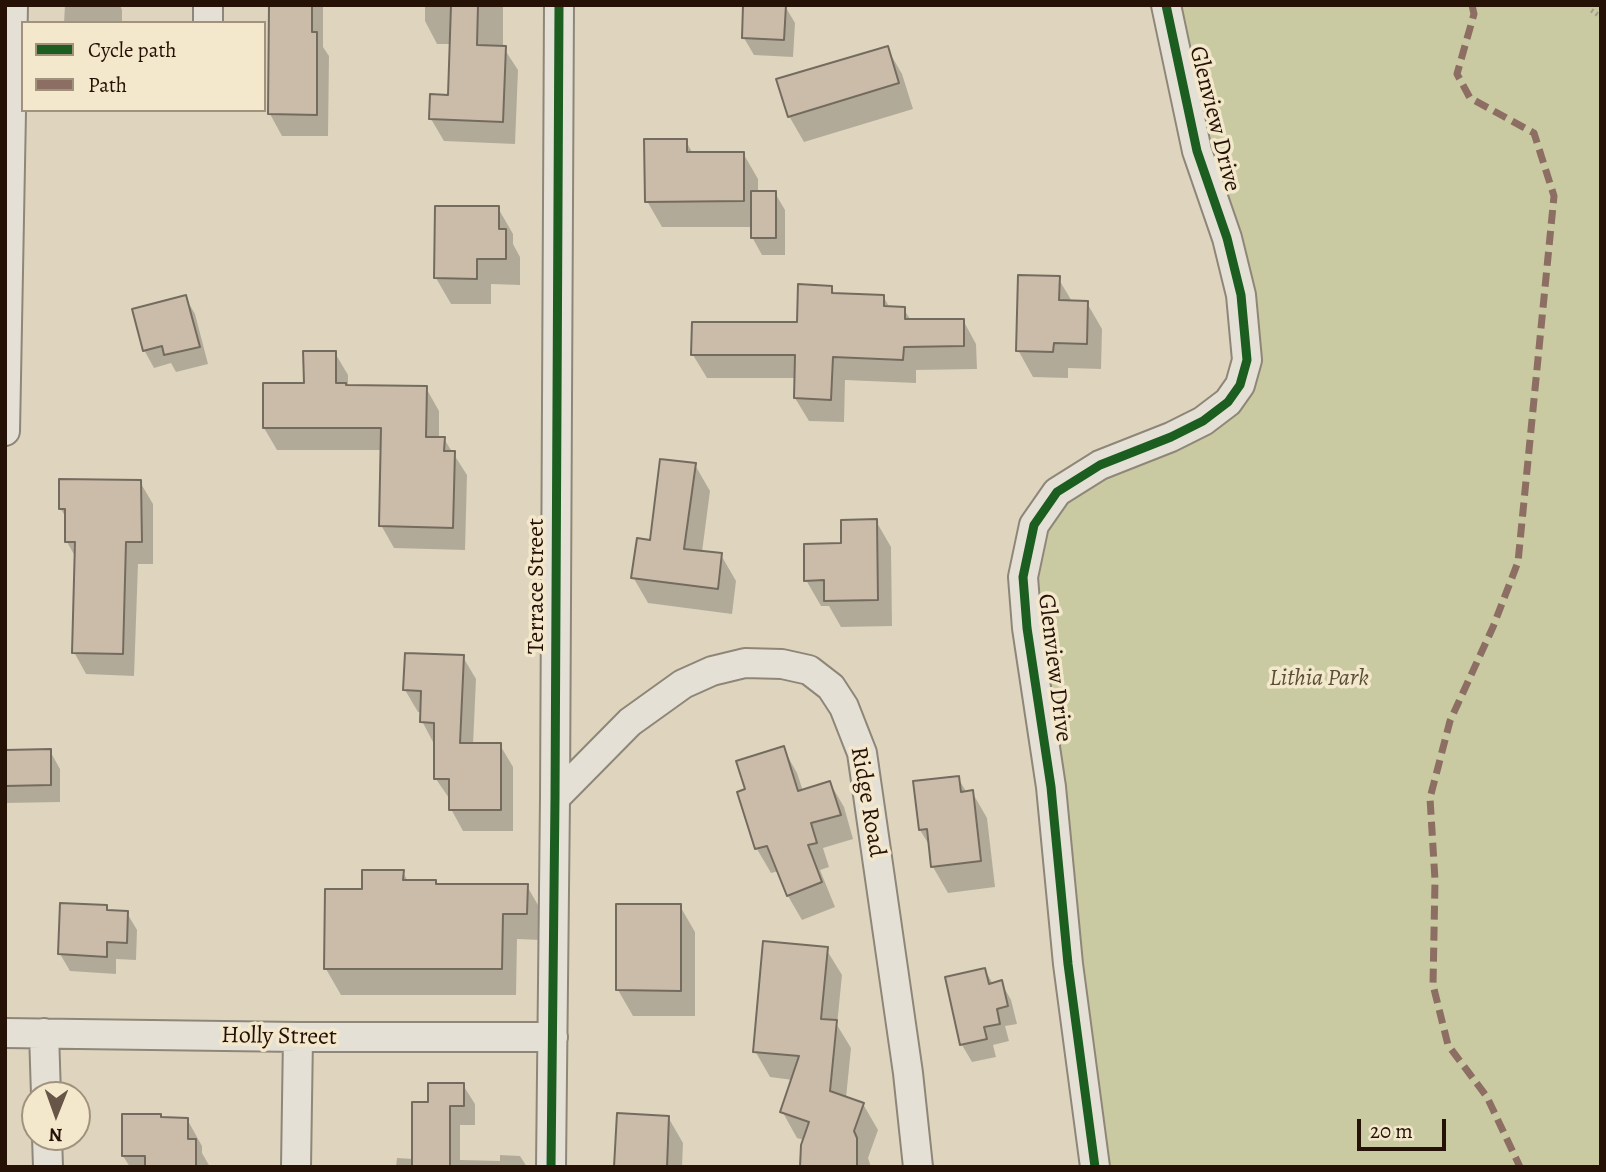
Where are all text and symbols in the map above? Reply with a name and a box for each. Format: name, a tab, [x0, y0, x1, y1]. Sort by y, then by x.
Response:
legend	[21, 21, 266, 112]
text: Cycle path	[88, 36, 177, 64]
street label: Glenview Drive	[1182, 43, 1246, 195]
text: Path	[88, 71, 127, 99]
street label: Terrace Street	[523, 518, 551, 654]
street label: Glenview Drive	[1031, 592, 1077, 744]
park label: Lithia Park	[1269, 665, 1369, 693]
street label: Ridge Road	[843, 745, 891, 859]
street label: Holly Street	[221, 1022, 337, 1052]
north arrow	[21, 1081, 91, 1151]
scale bar	[1361, 1106, 1450, 1150]
text: 20 m	[1370, 1117, 1413, 1145]
text: N	[49, 1122, 63, 1148]

